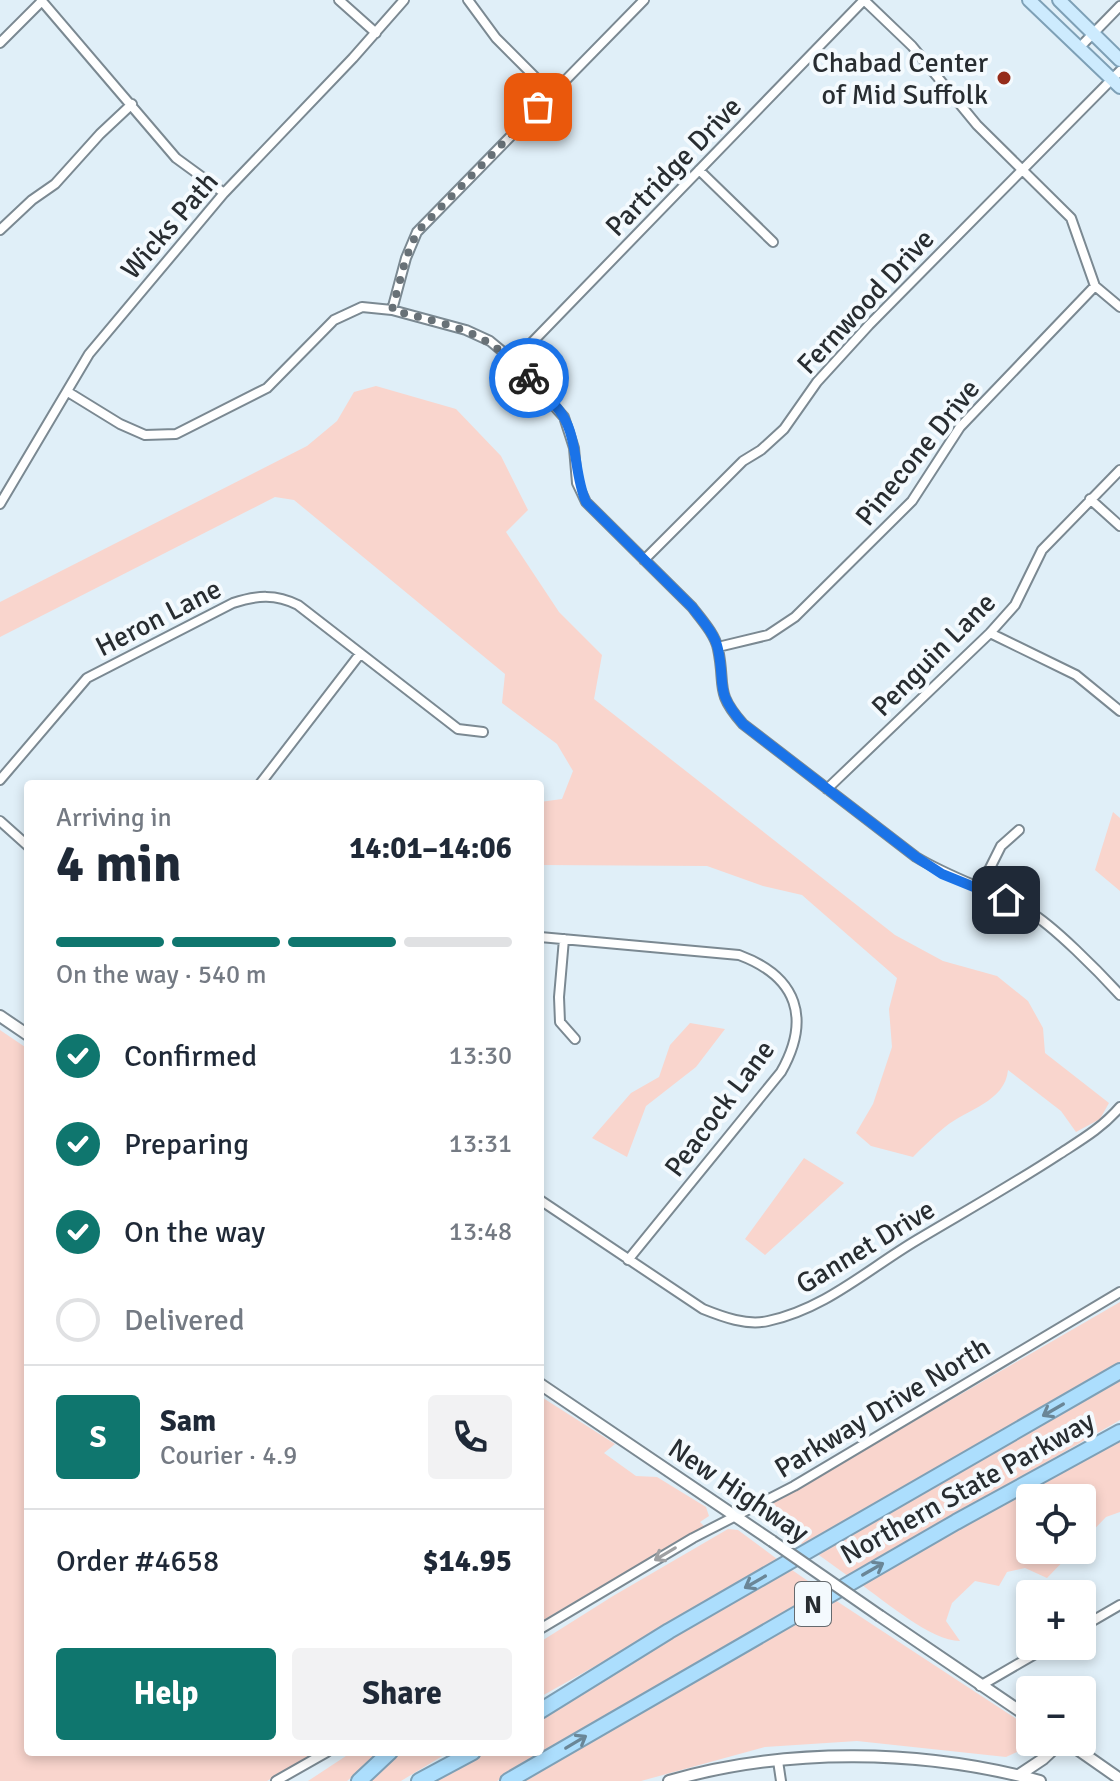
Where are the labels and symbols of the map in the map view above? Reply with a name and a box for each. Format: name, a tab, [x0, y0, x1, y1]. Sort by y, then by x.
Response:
place label: Chabad Center of Mid Suffolk	[812, 46, 989, 112]
marker: Chabad Center of Mid Suffolk	[995, 69, 1013, 87]
pin	[504, 73, 572, 141]
street label: Partridge Drive	[599, 90, 749, 244]
street label: Wicks Path	[114, 165, 226, 286]
street label: Fernwood Drive	[790, 222, 941, 381]
courier	[489, 338, 569, 418]
street label: Pinecone Drive	[848, 373, 987, 533]
street label: Heron Lane	[90, 572, 227, 664]
street label: Penguin Lane	[865, 586, 1003, 724]
pin	[972, 866, 1040, 934]
street label: Peacock Lane	[657, 1034, 782, 1184]
street label: Gannet Drive	[790, 1192, 941, 1301]
street label: Parkway Drive North	[769, 1330, 996, 1486]
one-way arrow	[1041, 1403, 1065, 1418]
street label: Northern State Parkway	[835, 1404, 1100, 1572]
street label: New Highway	[662, 1431, 815, 1550]
one-way arrow	[654, 1546, 677, 1562]
one-way arrow	[861, 1561, 884, 1577]
one-way arrow	[744, 1574, 767, 1590]
road number: N	[795, 1582, 831, 1626]
one-way arrow	[564, 1734, 587, 1750]

